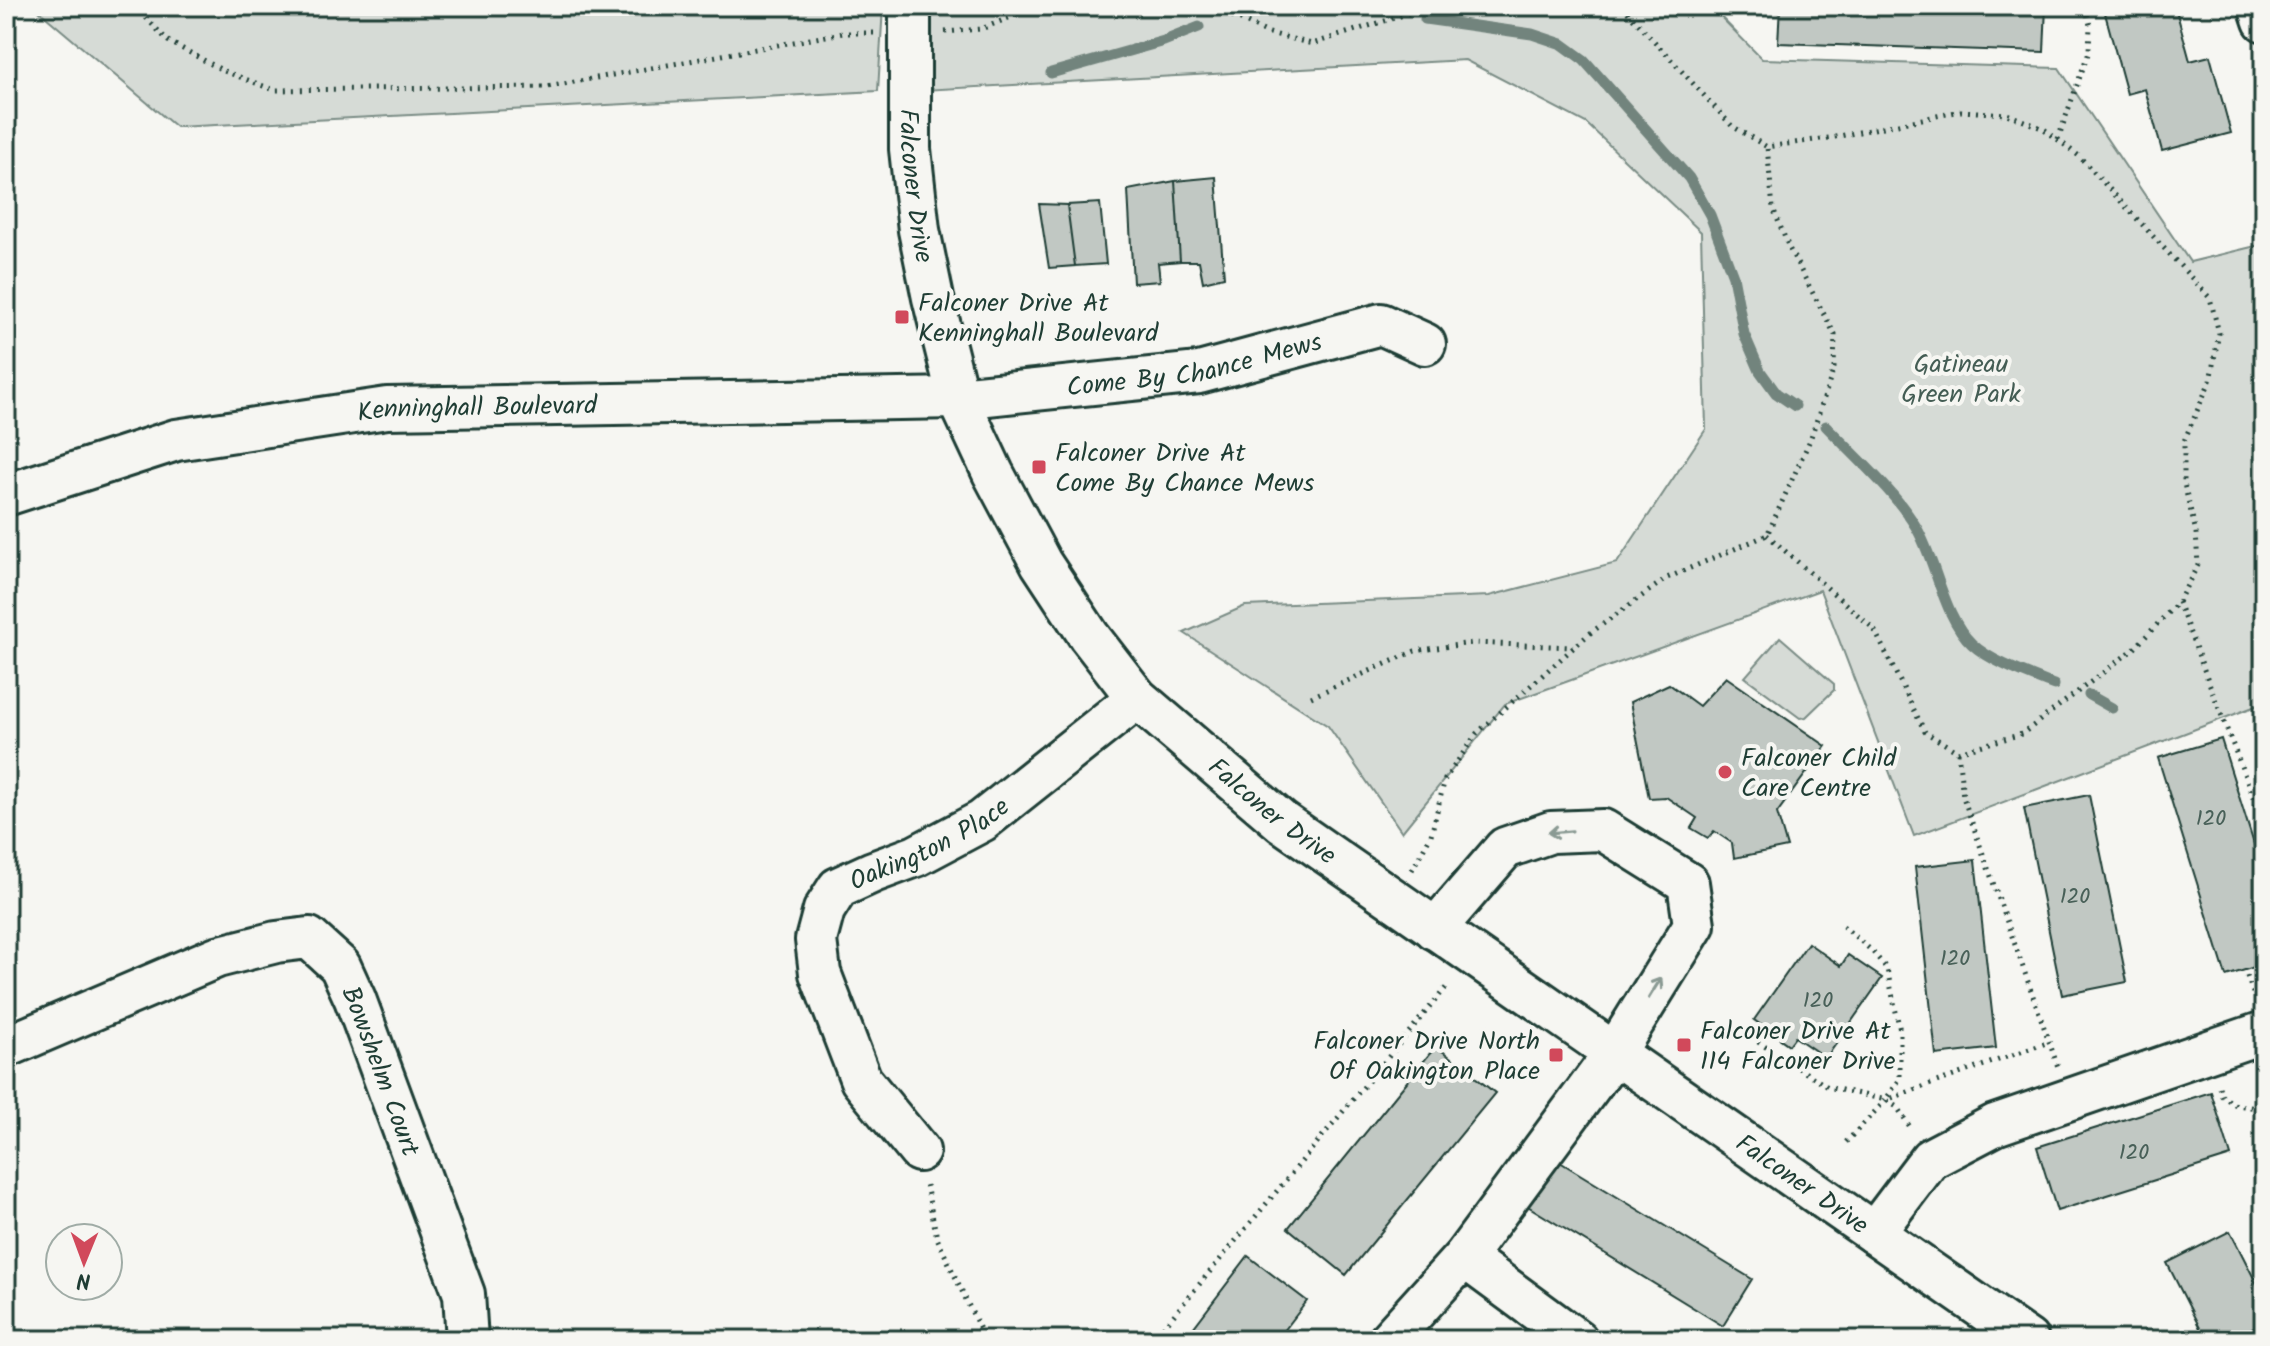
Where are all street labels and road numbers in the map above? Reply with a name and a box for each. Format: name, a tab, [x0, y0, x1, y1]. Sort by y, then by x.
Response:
street label: Falconer Drive	[887, 109, 944, 267]
street label: Come By Chance Mews	[1065, 322, 1327, 410]
street label: Kenninghall Boulevard	[354, 385, 598, 435]
street label: Falconer Drive	[1197, 748, 1345, 877]
street label: Oakington Place	[843, 787, 1020, 903]
street label: Bowshelm Court	[329, 979, 431, 1163]
street label: Falconer Drive	[1726, 1124, 1877, 1247]

